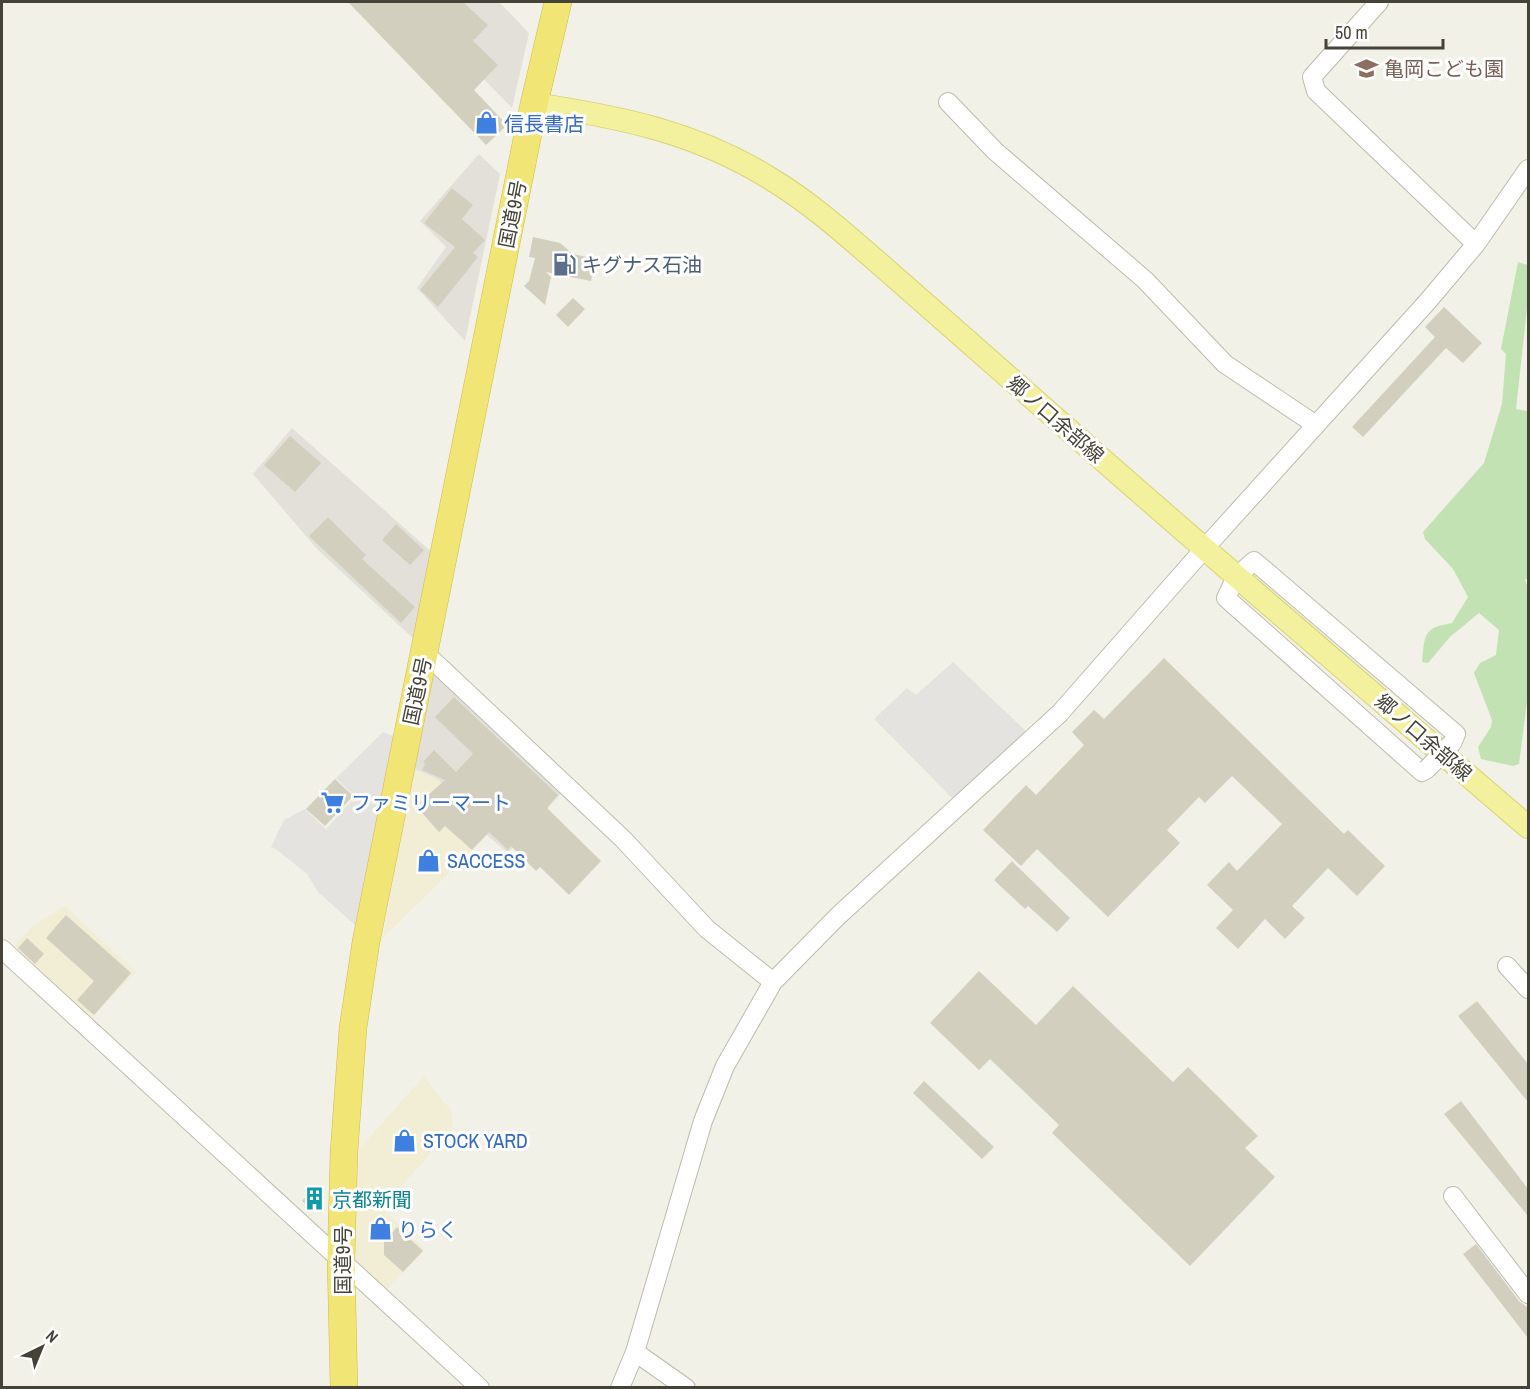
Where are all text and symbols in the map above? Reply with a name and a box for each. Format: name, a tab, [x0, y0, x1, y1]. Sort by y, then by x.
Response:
scale bar	[1326, 12, 1443, 50]
text: 50 m	[1335, 20, 1368, 45]
school or university icon: 亀岡こども園	[1353, 55, 1379, 81]
place label: 亀岡こども園	[1384, 55, 1504, 82]
shop icon: 信長書店	[473, 110, 499, 136]
place label: 信長書店	[504, 110, 584, 137]
street label: 国道9号	[492, 177, 532, 251]
fuel station icon: キグナス石油	[551, 251, 577, 277]
place label: キグナス石油	[582, 251, 702, 278]
street label: 郷ノ口余部線	[1002, 369, 1110, 469]
street label: 国道9号	[397, 654, 437, 728]
street label: 郷ノ口余部線	[1370, 687, 1478, 787]
supermarket icon: ファミリーマート	[320, 789, 346, 815]
place label: ファミリーマート	[351, 789, 511, 816]
shop icon: SACCESS	[416, 847, 442, 873]
place label: SACCESS	[447, 847, 525, 874]
shop icon: STOCK YARD	[392, 1127, 418, 1153]
place label: STOCK YARD	[423, 1127, 528, 1154]
building icon: 京都新聞	[301, 1186, 327, 1212]
place label: 京都新聞	[332, 1186, 412, 1213]
shop icon: りらく	[367, 1216, 393, 1242]
place label: りらく	[398, 1216, 458, 1243]
street label: 国道9号	[329, 1225, 356, 1295]
north arrow	[12, 1317, 72, 1377]
text: N	[41, 1325, 63, 1347]

